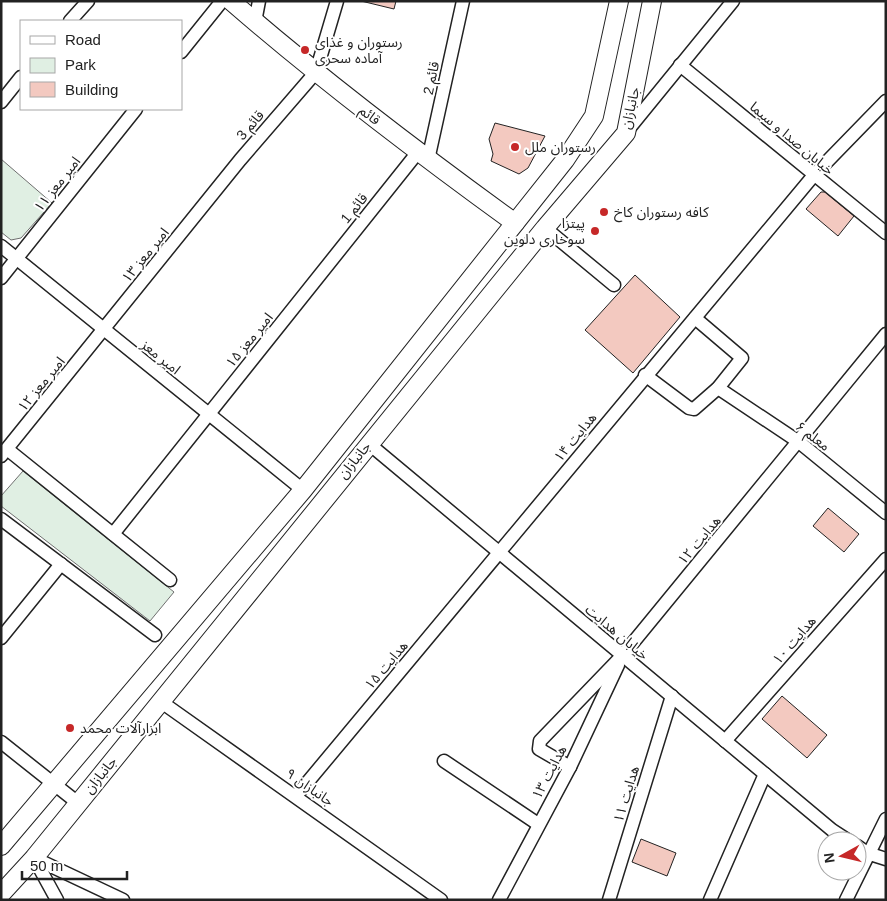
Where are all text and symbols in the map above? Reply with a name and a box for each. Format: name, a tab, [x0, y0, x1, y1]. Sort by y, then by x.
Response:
legend	[20, 20, 182, 110]
text: Road	[65, 31, 101, 48]
place label: رستوران و غذای آماده سحری	[315, 34, 403, 67]
marker: رستوران و غذای آماده سحری	[299, 44, 311, 56]
text: Park	[65, 56, 96, 73]
street label: قائم 2	[420, 60, 445, 97]
text: Building	[65, 81, 118, 98]
street label: جانبازان	[617, 85, 644, 131]
street label: خیابان صدا و سیما	[746, 98, 837, 179]
street label: قائم	[355, 102, 384, 130]
street label: قائم 3	[233, 107, 269, 145]
place label: رستوران ملل	[525, 139, 596, 156]
marker: رستوران ملل	[509, 141, 521, 153]
street label: امیر معز ۱۱	[31, 153, 84, 215]
street label: قائم 1	[337, 190, 373, 228]
place label: کافه رستوران کاخ	[614, 204, 709, 223]
marker: کافه رستوران کاخ	[598, 206, 610, 218]
place label: پیتزا سوخاری دلوین	[504, 215, 585, 248]
street label: امیر معز ۱۳	[118, 225, 173, 286]
marker: پیتزا سوخاری دلوین	[589, 225, 601, 237]
street label: امیر معز ۱۵	[222, 310, 277, 371]
street label: امیر معز	[137, 336, 184, 378]
street label: امیر معز ۱۲	[14, 354, 69, 415]
street label: هدایت ۱۴	[550, 409, 600, 465]
street label: معلم ۶	[791, 418, 833, 456]
street label: جانبازان	[334, 438, 374, 482]
street label: هدایت ۱۲	[674, 513, 724, 567]
street label: خیابان هدایت	[582, 601, 652, 664]
street label: هدایت ۱۰	[769, 613, 819, 667]
street label: هدایت ۱۵	[361, 638, 411, 692]
place label: ابزارآلات محمد	[80, 720, 161, 737]
marker: ابزارآلات محمد	[64, 722, 76, 734]
street label: هدایت ۱۳	[528, 743, 570, 801]
street label: جانبازان	[80, 753, 120, 797]
street label: هدایت ۱۱	[610, 764, 642, 824]
street label: جانبازان ۹	[282, 765, 337, 810]
north arrow	[817, 831, 867, 881]
scale bar	[22, 848, 128, 880]
text: N	[820, 852, 838, 864]
text: 50 m	[30, 857, 63, 874]

